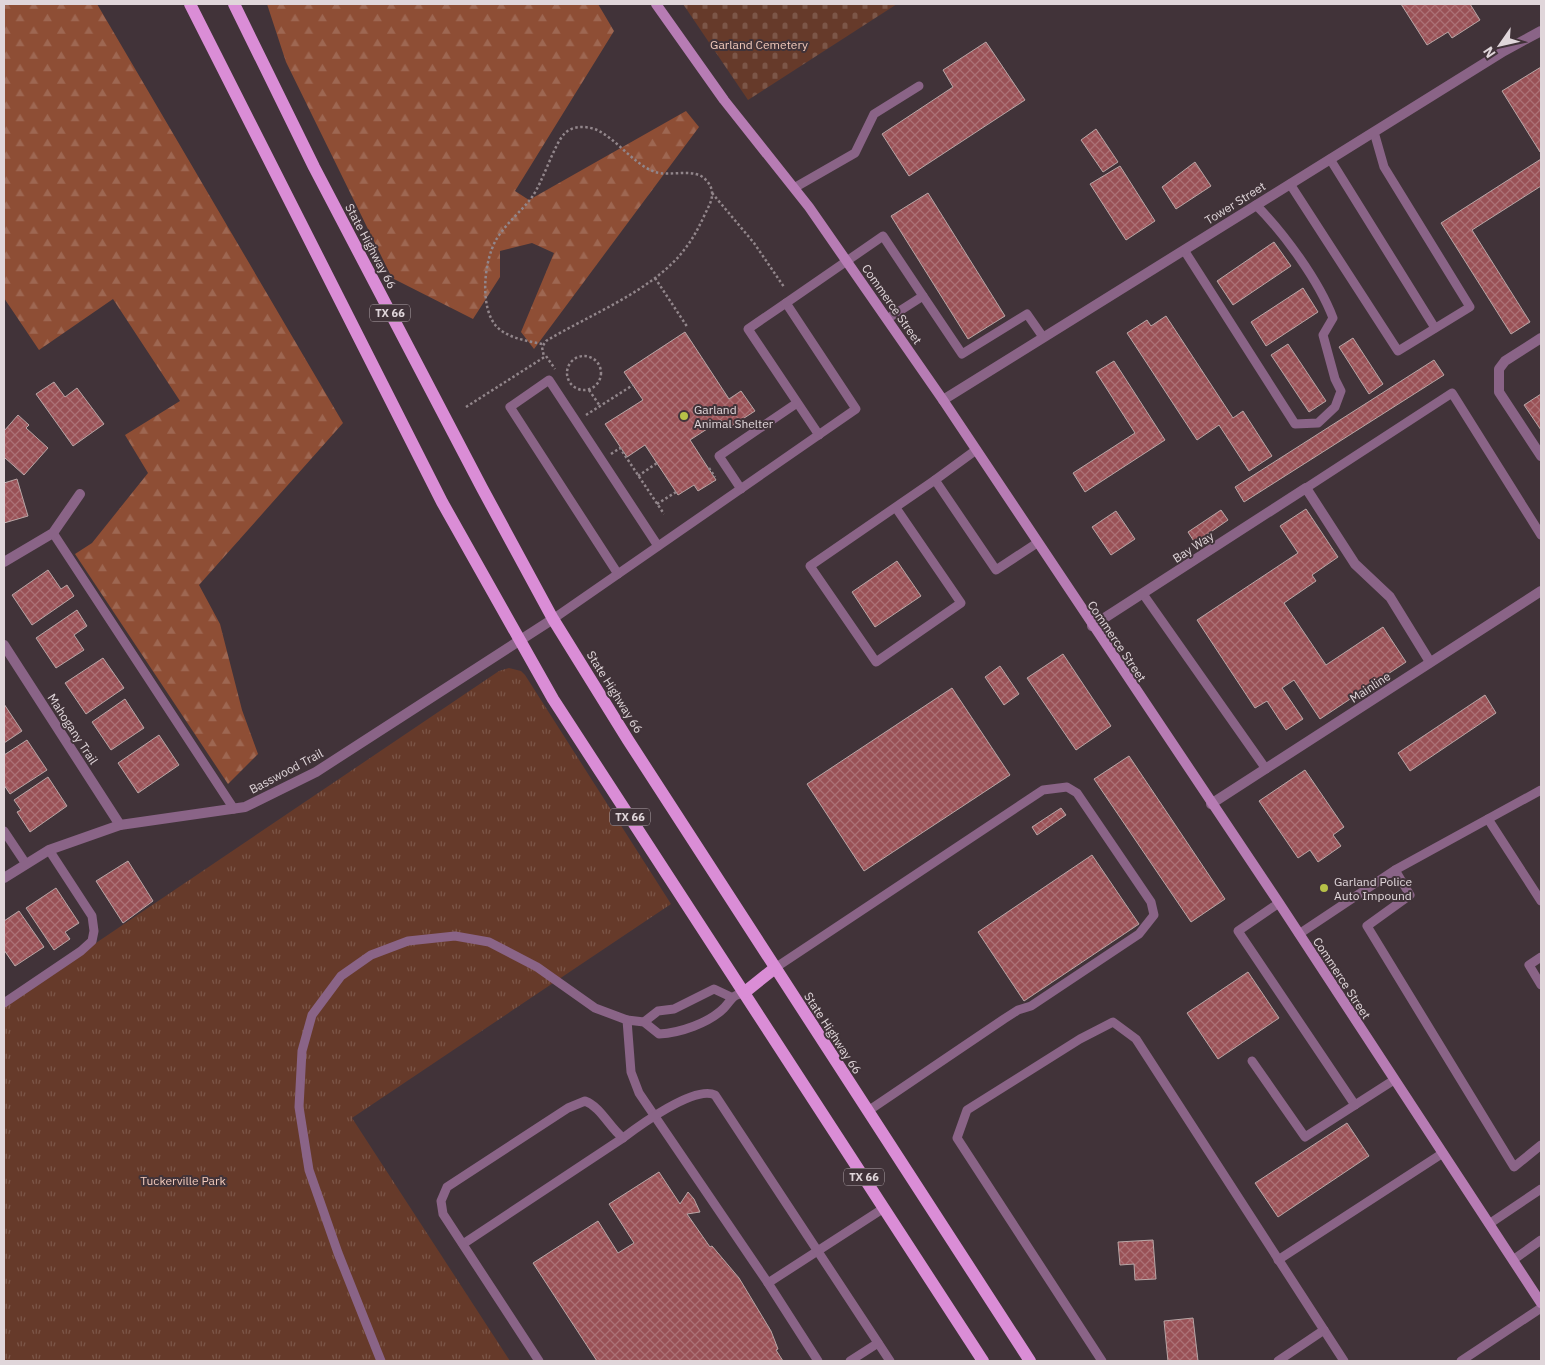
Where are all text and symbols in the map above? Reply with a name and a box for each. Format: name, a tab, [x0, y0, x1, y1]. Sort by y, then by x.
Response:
north arrow	[1475, 20, 1525, 70]
park label: Garland Cemetery	[710, 37, 808, 52]
text: N	[1479, 43, 1500, 62]
street label: Tower Street	[1202, 178, 1268, 228]
street label: State Highway 66	[342, 201, 400, 291]
street label: Commerce Street	[859, 261, 925, 347]
road number: TX 66	[370, 304, 410, 322]
place label: Garland Animal Shelter	[694, 402, 774, 431]
marker: Garland Animal Shelter	[678, 410, 690, 422]
street label: Bay Way	[1170, 528, 1216, 566]
street label: Commerce Street	[1084, 598, 1150, 684]
street label: State Highway 66	[584, 648, 646, 736]
street label: Mainline	[1347, 668, 1394, 706]
street label: Mahogany Trail	[45, 691, 101, 767]
street label: Basswood Trail	[246, 745, 326, 797]
road number: TX 66	[610, 809, 650, 826]
place label: Garland Police Auto Impound	[1334, 874, 1412, 903]
marker: Garland Police Auto Impound	[1318, 882, 1330, 894]
street label: Commerce Street	[1310, 934, 1374, 1022]
street label: State Highway 66	[801, 989, 865, 1077]
road number: TX 66	[844, 1168, 884, 1186]
park label: Tuckerville Park	[140, 1173, 226, 1188]

